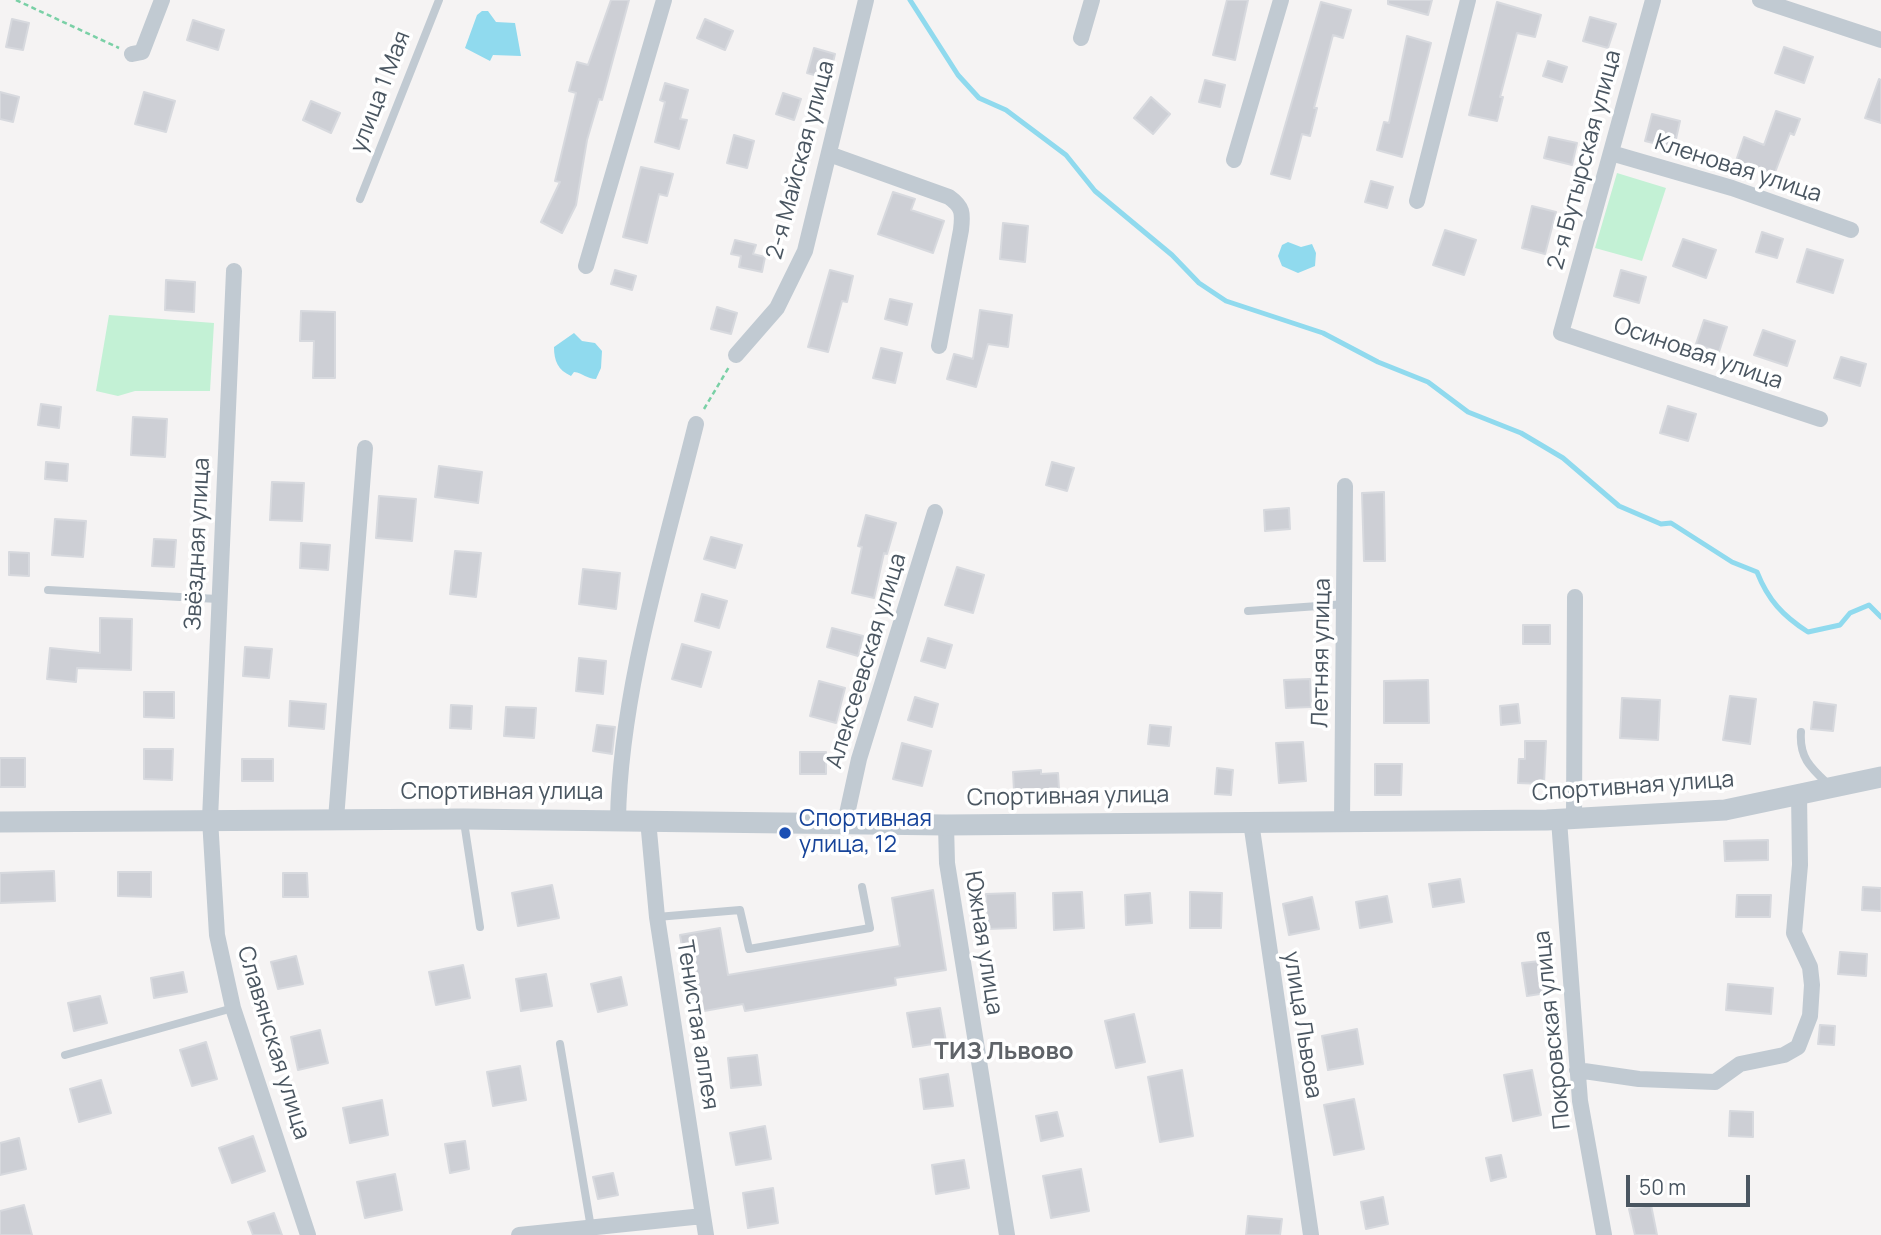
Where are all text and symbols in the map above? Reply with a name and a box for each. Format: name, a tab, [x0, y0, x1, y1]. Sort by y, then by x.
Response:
street label: улица 1 Мая	[345, 27, 417, 157]
street label: 2-я Бутырская улица	[1542, 47, 1628, 273]
street label: 2-я Майская улица	[761, 58, 841, 262]
street label: Кленовая улица	[1651, 129, 1825, 209]
street label: Осиновая улица	[1610, 312, 1786, 396]
street label: Звёздная улица	[180, 457, 216, 631]
street label: Алексеевская улица	[821, 550, 913, 772]
street label: Летняя улица	[1307, 578, 1337, 728]
street label: Спортивная улица	[1531, 766, 1735, 808]
street label: Спортивная улица	[401, 779, 603, 807]
street label: Спортивная улица	[967, 781, 1169, 813]
place label: Спортивная улица, 12	[799, 806, 932, 860]
marker: Спортивная улица, 12	[777, 825, 793, 841]
street label: Южная улица	[958, 869, 1008, 1017]
street label: Покровская улица	[1529, 929, 1577, 1131]
street label: Тенистая аллея	[670, 938, 724, 1112]
street label: Славянская улица	[231, 943, 315, 1143]
street label: улица Львова	[1277, 949, 1327, 1101]
district label: ТИЗ Львово	[934, 1038, 1074, 1066]
scale bar	[1629, 1162, 1753, 1206]
text: 50 m	[1639, 1173, 1686, 1201]

